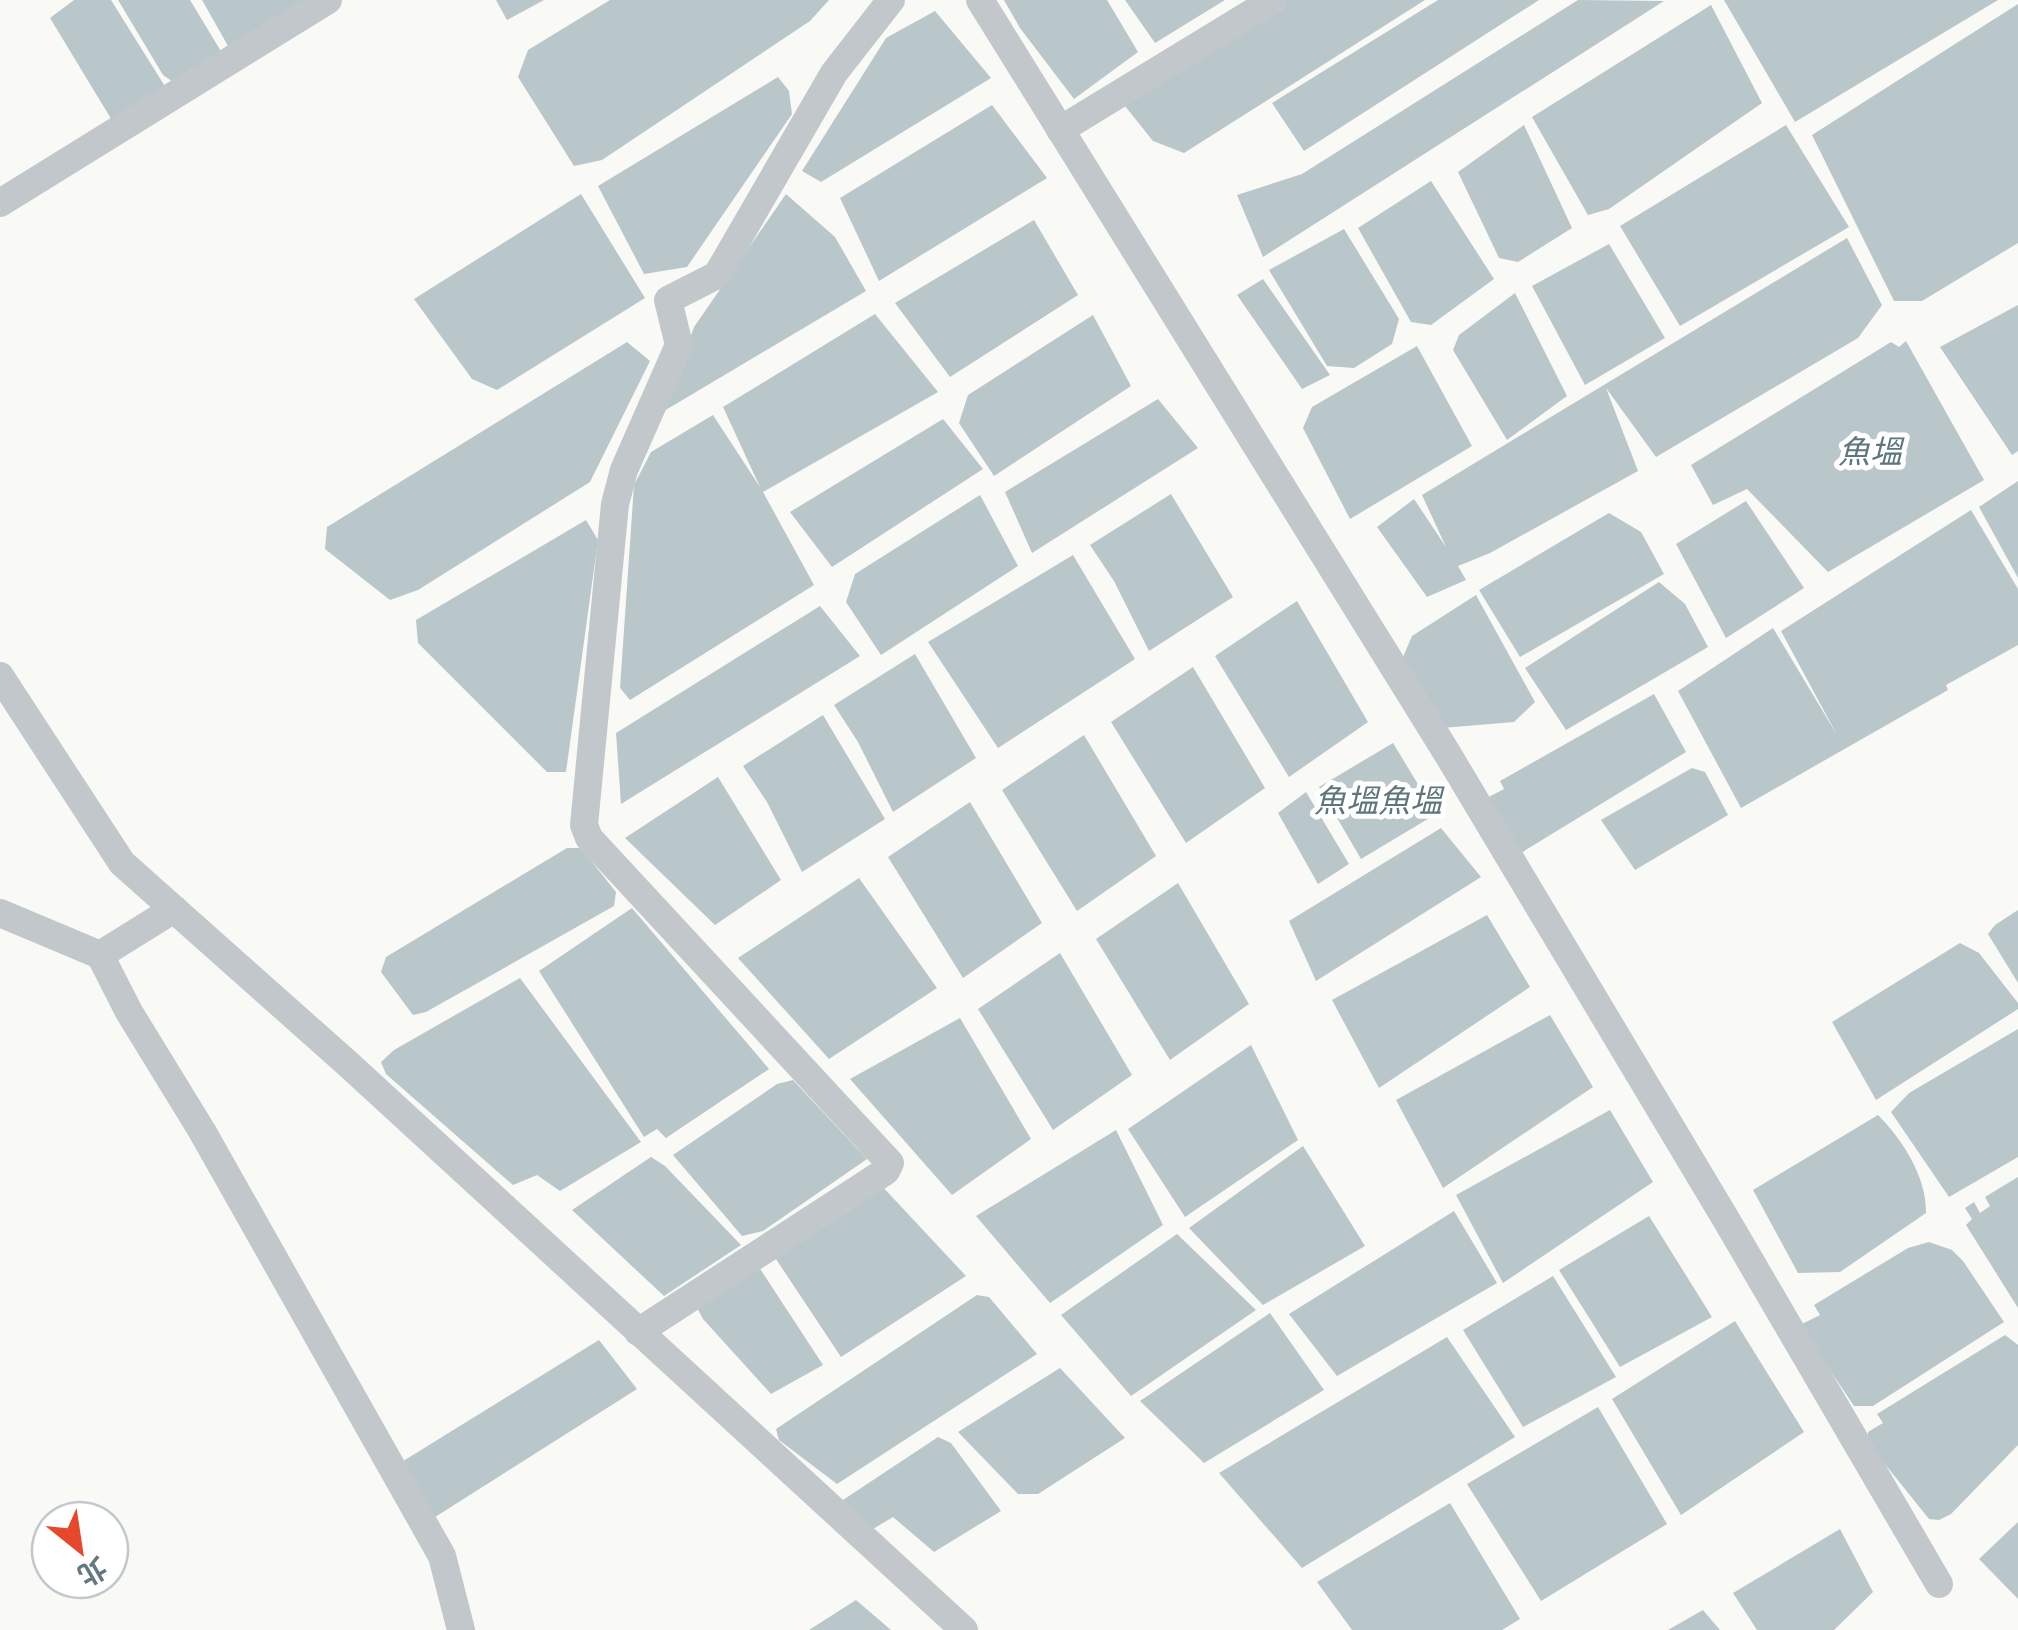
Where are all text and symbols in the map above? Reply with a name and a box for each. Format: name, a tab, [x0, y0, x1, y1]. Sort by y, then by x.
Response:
water label: 魚塭	[1838, 431, 1905, 469]
water label: 魚塭魚塭	[1314, 780, 1445, 818]
north arrow	[30, 1500, 130, 1600]
text: 北	[72, 1551, 114, 1594]

